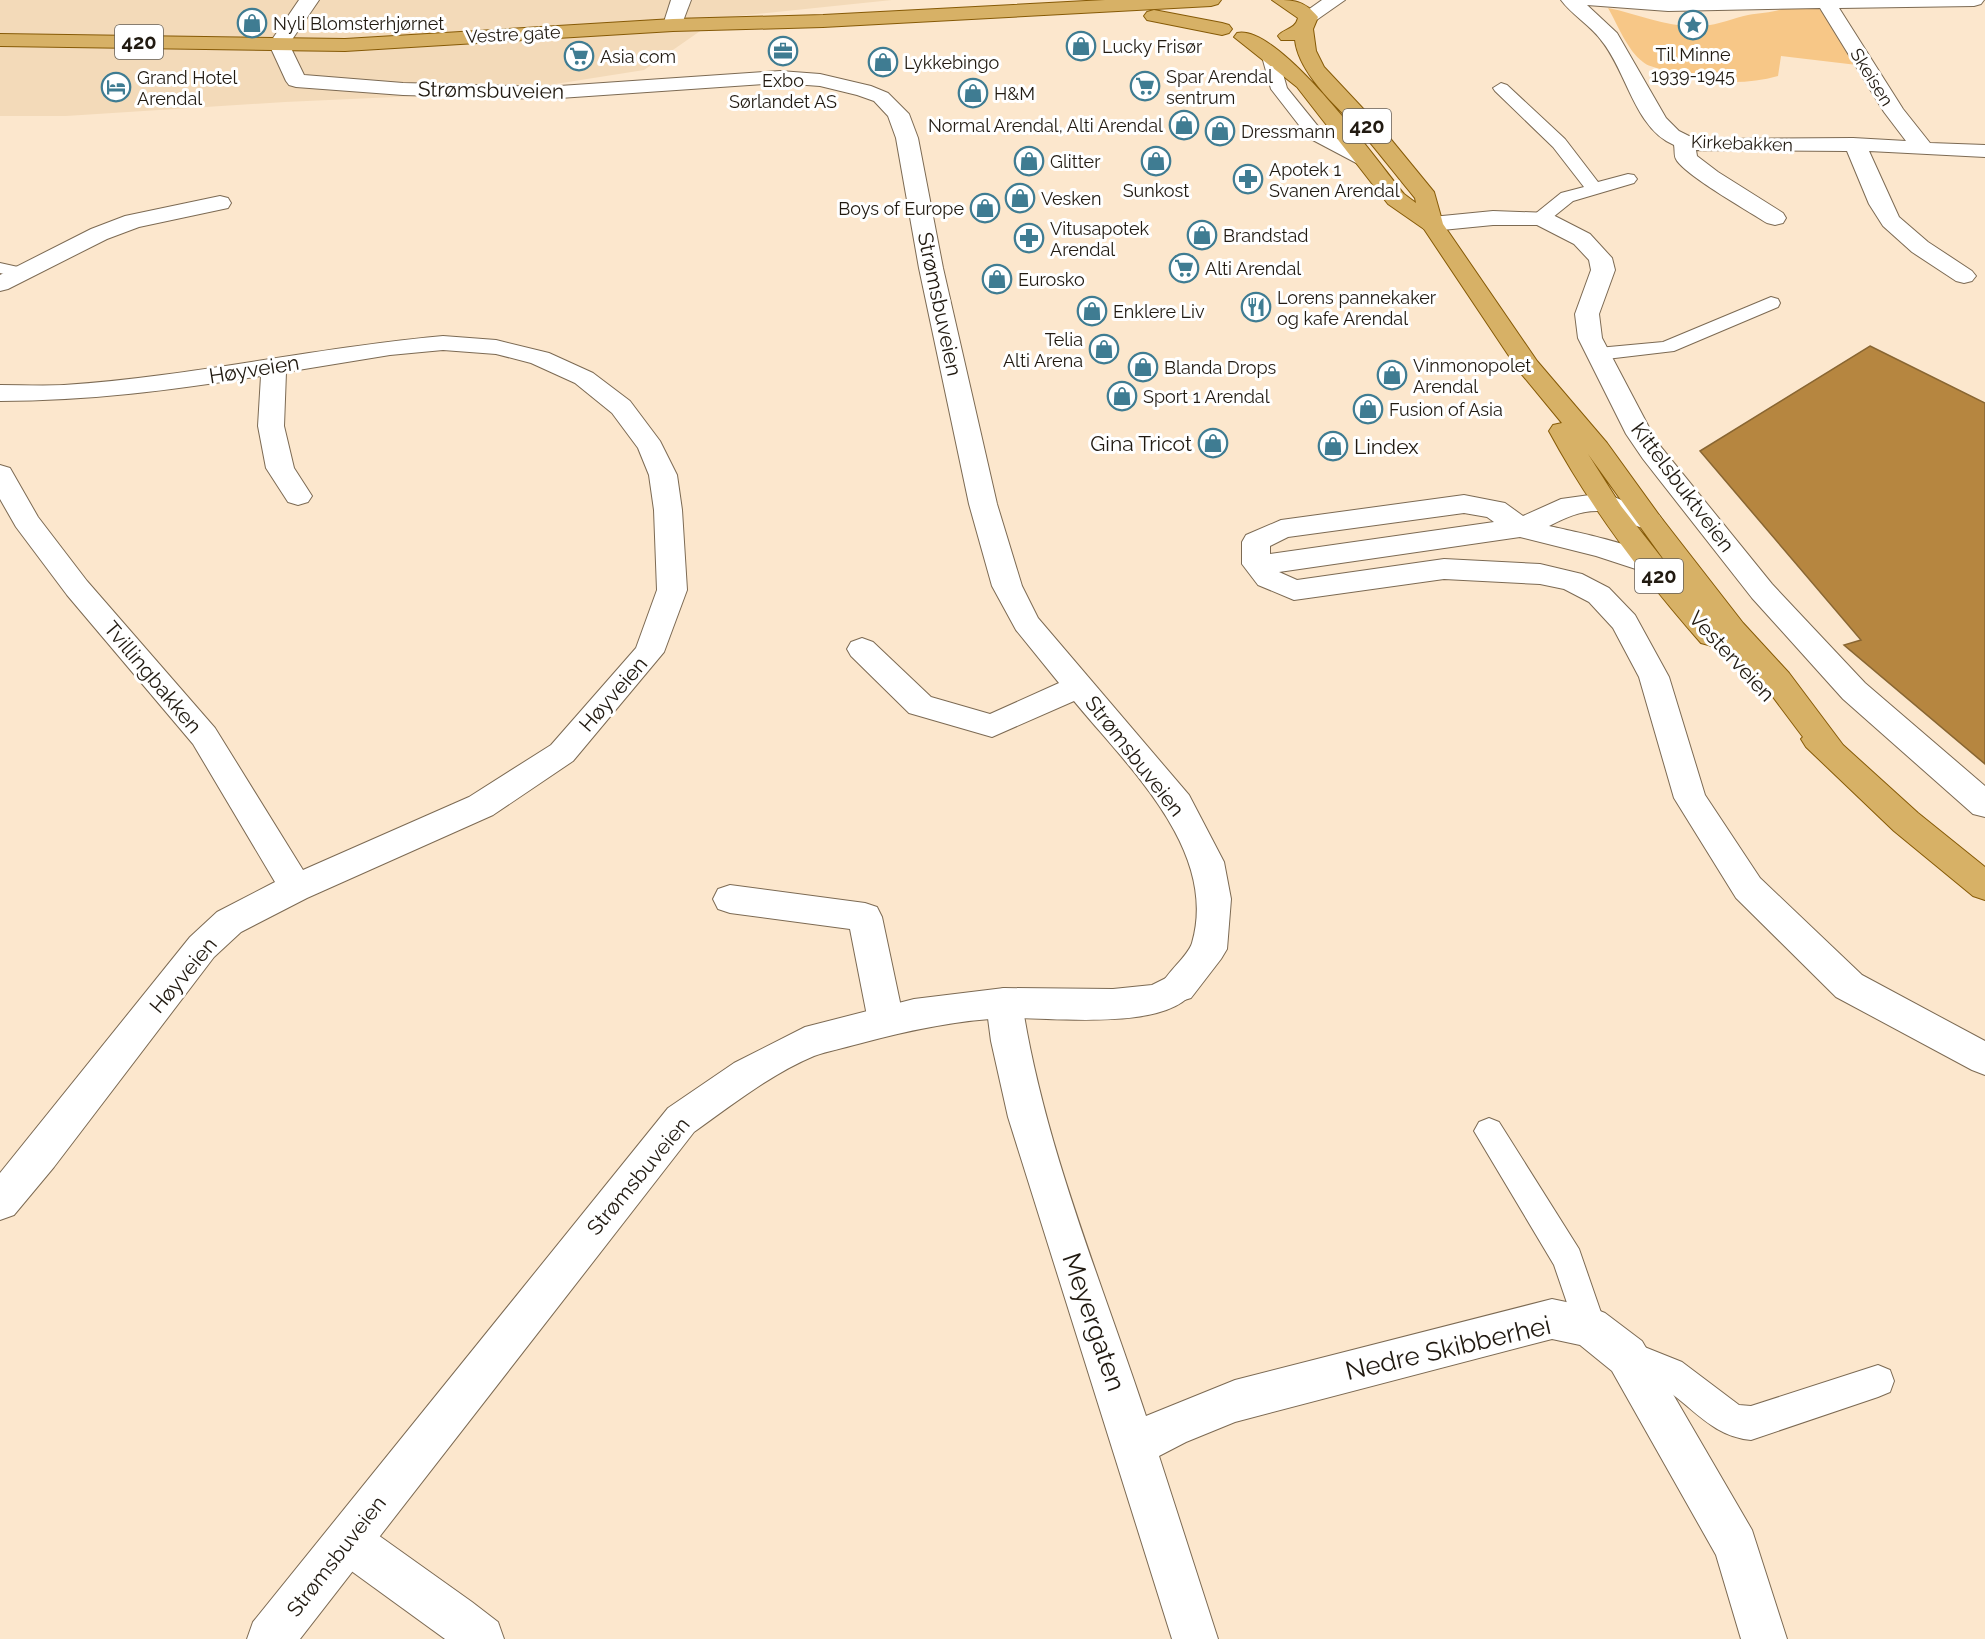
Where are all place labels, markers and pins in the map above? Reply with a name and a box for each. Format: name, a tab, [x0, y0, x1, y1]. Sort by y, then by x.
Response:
shop icon: Nyli Blomsterhjørnet	[236, 7, 268, 39]
place icon: Til Minne 1939-1945	[1677, 9, 1709, 41]
place label: Nyli Blomsterhjørnet	[273, 13, 444, 34]
shop icon: Lucky Frisør	[1065, 30, 1097, 62]
office icon: Exbo Sørlandet AS	[767, 35, 799, 67]
place label: Lucky Frisør	[1102, 36, 1203, 57]
supermarket icon: Asia com	[563, 40, 595, 72]
place label: Til Minne 1939-1945	[1651, 44, 1735, 86]
place label: Asia com	[600, 46, 676, 67]
shop icon: Lykkebingo	[867, 46, 899, 78]
place label: Lykkebingo	[904, 52, 1000, 73]
place label: Spar Arendal sentrum	[1166, 66, 1273, 108]
place label: Grand Hotel Arendal	[137, 67, 237, 109]
place label: Exbo Sørlandet AS	[729, 70, 837, 112]
supermarket icon: Spar Arendal sentrum	[1129, 70, 1161, 102]
hotel icon: Grand Hotel Arendal	[100, 71, 132, 103]
shop icon: H&M	[957, 77, 989, 109]
place label: H&M	[994, 83, 1035, 104]
shop icon: Normal Arendal, Alti Arendal	[1168, 109, 1200, 141]
place label: Normal Arendal, Alti Arendal	[928, 115, 1163, 136]
shop icon: Dressmann	[1204, 115, 1236, 147]
place label: Dressmann	[1241, 121, 1335, 142]
shop icon: Glitter	[1013, 145, 1045, 177]
shop icon: Sunkost	[1140, 145, 1172, 177]
place label: Glitter	[1050, 151, 1101, 172]
place label: Apotek 1 Svanen Arendal	[1269, 159, 1400, 201]
pharmacy icon: Apotek 1 Svanen Arendal	[1232, 163, 1264, 195]
place label: Sunkost	[1123, 180, 1189, 201]
shop icon: Vesken	[1004, 182, 1036, 214]
place label: Vesken	[1041, 188, 1101, 209]
shop icon: Boys of Europe	[969, 192, 1001, 224]
place label: Boys of Europe	[838, 198, 964, 219]
place label: Vitusapotek Arendal	[1050, 218, 1149, 260]
shop icon: Brandstad	[1186, 219, 1218, 251]
pharmacy icon: Vitusapotek Arendal	[1013, 222, 1045, 254]
place label: Brandstad	[1223, 225, 1309, 246]
supermarket icon: Alti Arendal	[1168, 252, 1200, 284]
place label: Alti Arendal	[1205, 258, 1301, 279]
shop icon: Eurosko	[981, 263, 1013, 295]
place label: Eurosko	[1018, 269, 1085, 290]
place label: Lorens pannekaker og kafe Arendal	[1277, 287, 1437, 329]
restaurant icon: Lorens pannekaker og kafe Arendal	[1240, 291, 1272, 323]
shop icon: Enklere Liv	[1076, 295, 1108, 327]
place label: Enklere Liv	[1113, 301, 1205, 322]
place label: Telia Alti Arena	[1003, 329, 1083, 371]
shop icon: Telia Alti Arena	[1088, 333, 1120, 365]
shop icon: Blanda Drops	[1127, 351, 1159, 383]
place label: Vinmonopolet Arendal	[1413, 355, 1531, 397]
place label: Blanda Drops	[1164, 357, 1276, 378]
shop icon: Vinmonopolet Arendal	[1376, 359, 1408, 391]
shop icon: Sport 1 Arendal	[1106, 380, 1138, 412]
place label: Sport 1 Arendal	[1143, 386, 1270, 407]
shop icon: Fusion of Asia	[1352, 393, 1384, 425]
place label: Fusion of Asia	[1389, 399, 1503, 420]
shop icon: Gina Tricot	[1197, 427, 1229, 459]
shop icon: Lindex	[1317, 430, 1349, 462]
place label: Gina Tricot	[1090, 431, 1192, 456]
place label: Lindex	[1354, 434, 1419, 459]

